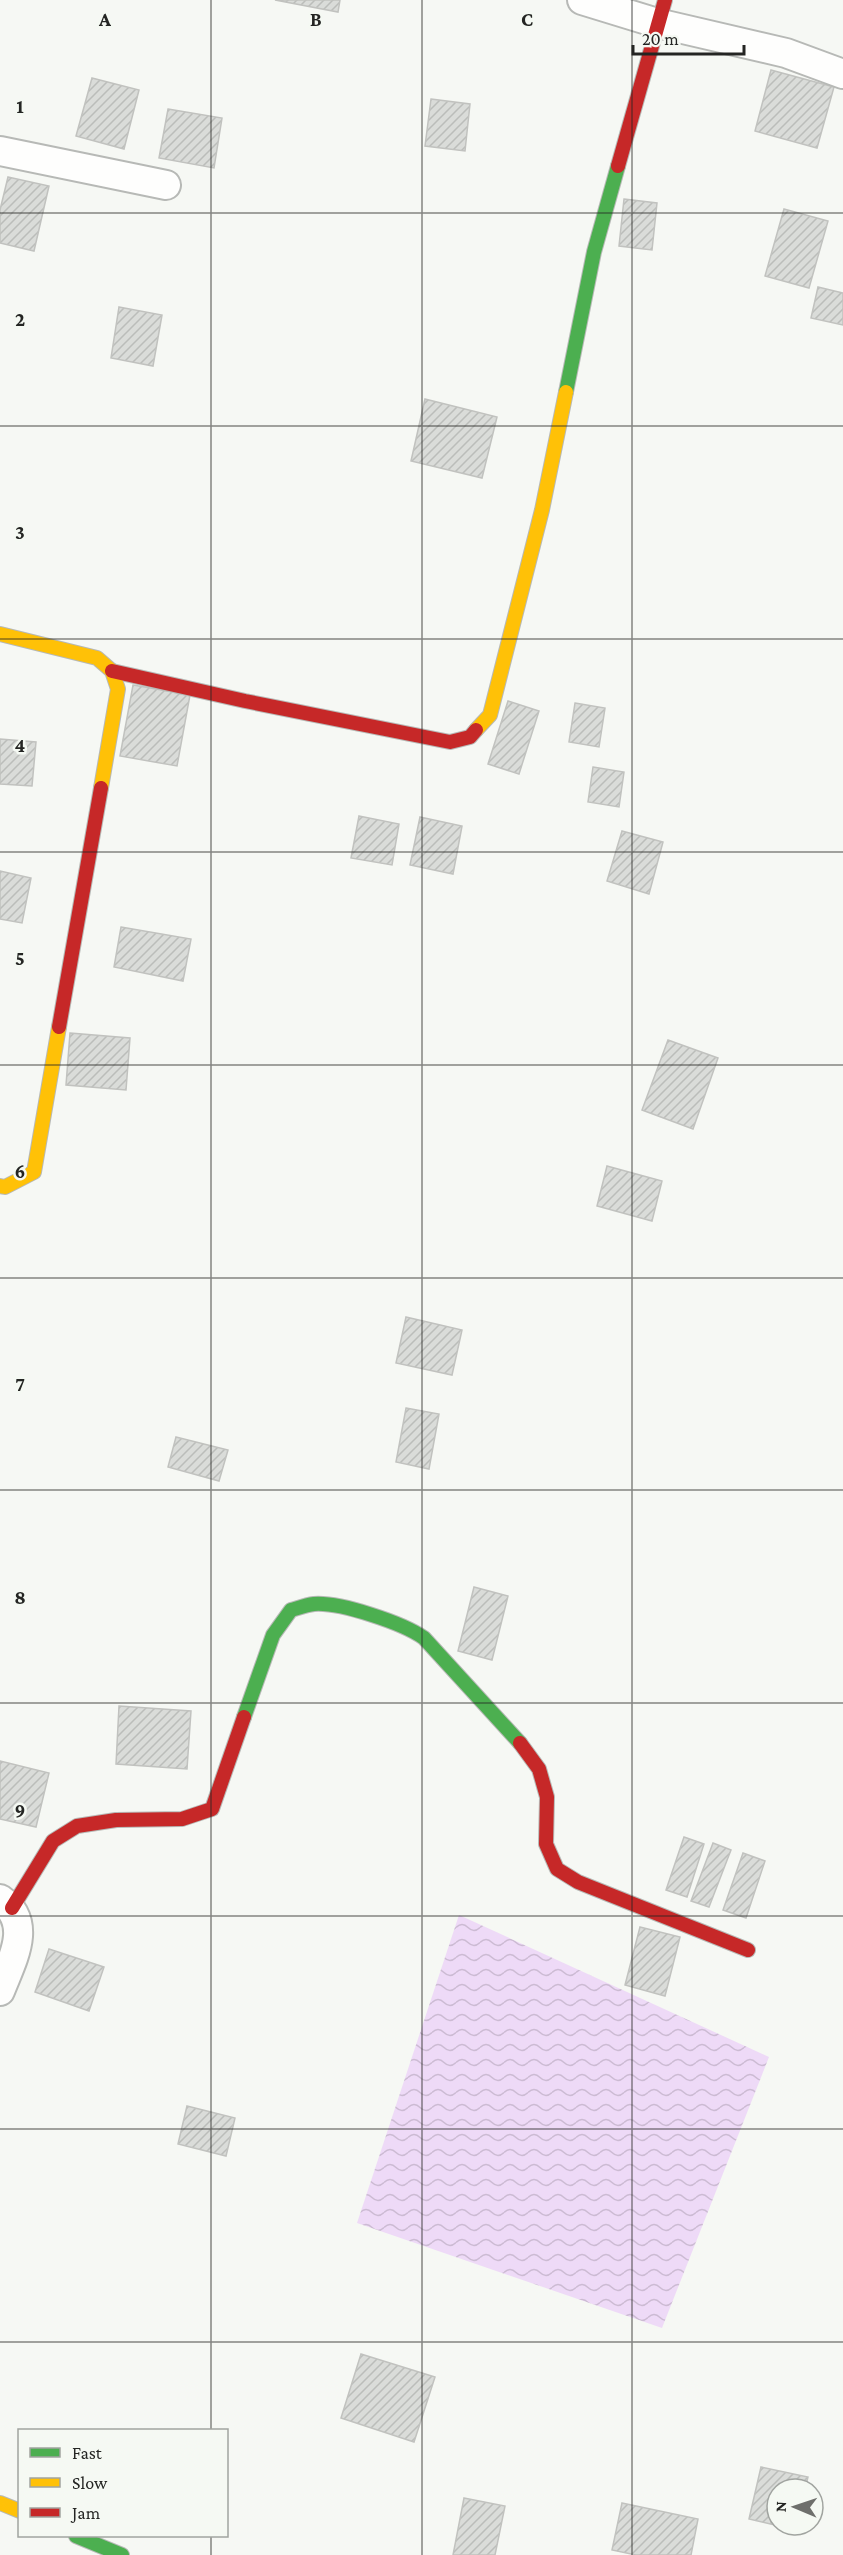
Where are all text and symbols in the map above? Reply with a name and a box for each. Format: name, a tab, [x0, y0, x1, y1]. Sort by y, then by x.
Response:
text: A	[98, 8, 112, 30]
text: B	[310, 8, 322, 30]
text: C	[521, 8, 533, 30]
scale bar	[633, 18, 744, 56]
text: 20 m	[642, 29, 679, 49]
text: 1	[16, 95, 24, 117]
text: 2	[15, 308, 25, 330]
text: 3	[15, 521, 25, 543]
text: 4	[15, 734, 26, 756]
text: 5	[15, 947, 25, 969]
text: 6	[15, 1160, 25, 1182]
text: 7	[15, 1373, 25, 1395]
text: 8	[14, 1586, 26, 1608]
text: 9	[15, 1799, 25, 1821]
legend	[18, 2429, 228, 2537]
text: Fast	[72, 2443, 103, 2463]
text: Slow	[72, 2473, 108, 2493]
north arrow	[765, 2477, 825, 2537]
text: N	[772, 2501, 789, 2512]
text: Jam	[70, 2503, 101, 2523]

